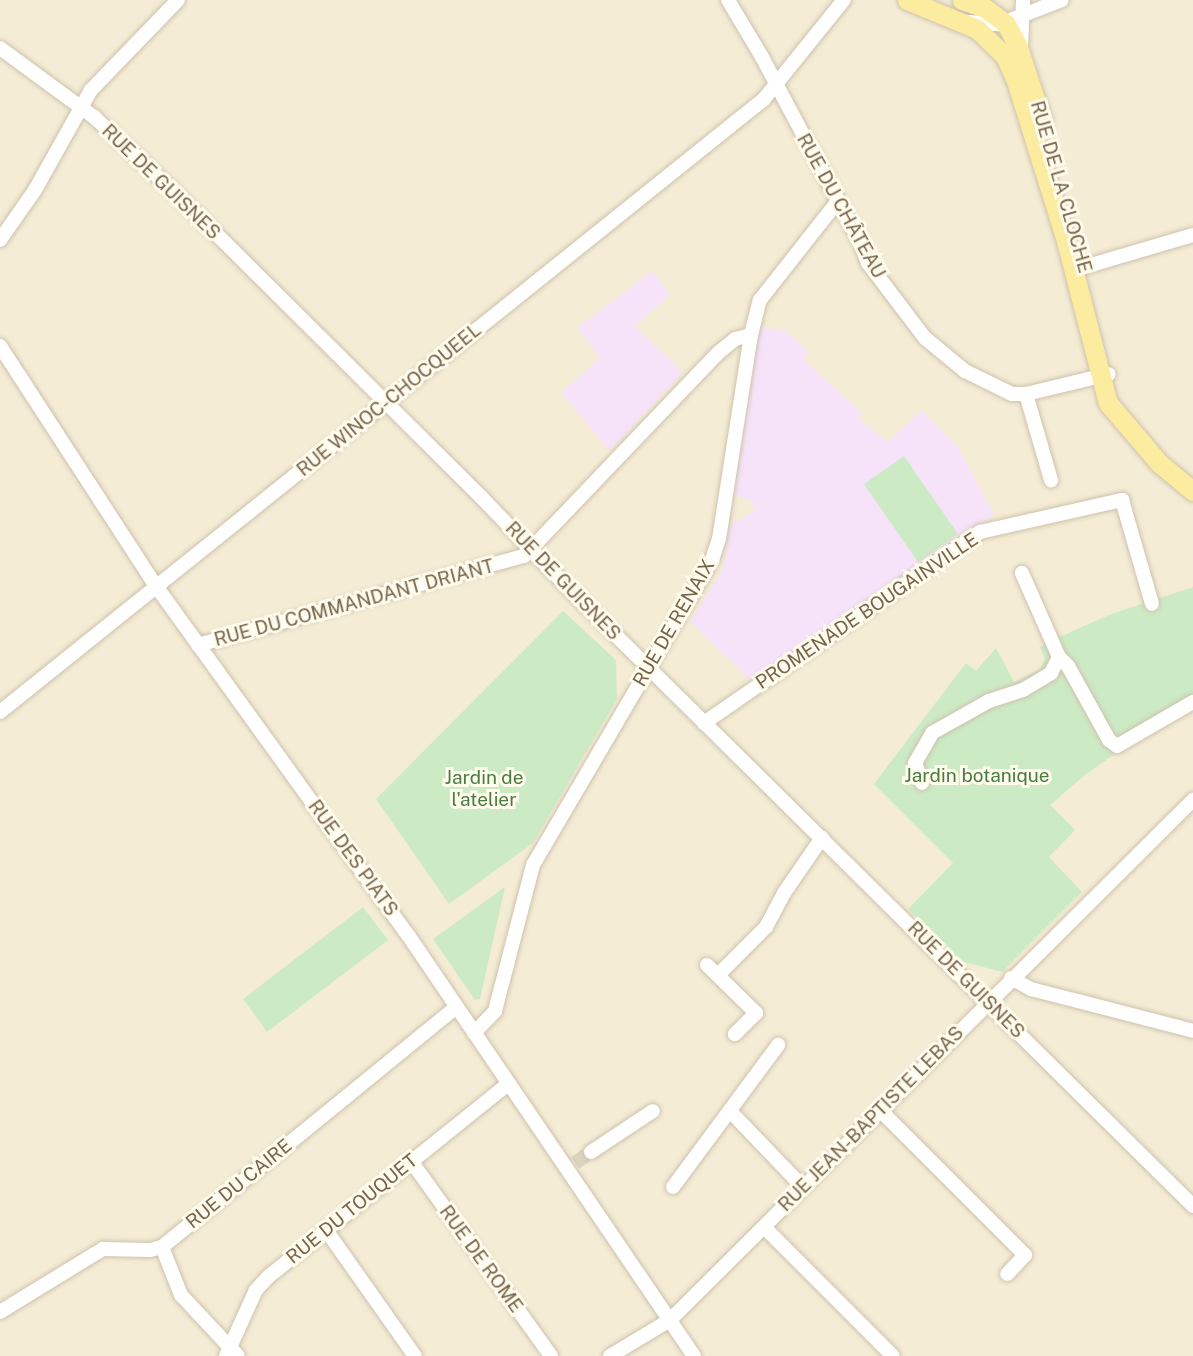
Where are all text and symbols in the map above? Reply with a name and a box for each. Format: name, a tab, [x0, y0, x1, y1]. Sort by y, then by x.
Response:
street label: RUE DE LA CLOCHE	[1025, 98, 1097, 276]
street label: RUE DE GUISNES	[97, 120, 225, 244]
street label: RUE DU CHÂTEAU	[792, 130, 890, 282]
street label: RUE WINOC-CHOCQUEEL	[292, 319, 486, 481]
street label: RUE DE GUISNES	[501, 517, 625, 645]
street label: PROMENADE BOUGAINVILLE	[751, 528, 983, 694]
street label: RUE DU COMMANDANT DRIANT	[212, 555, 496, 651]
street label: RUE DE RENAIX	[628, 555, 720, 691]
park label: Jardin botanique	[904, 765, 1050, 787]
park label: Jardin de l'atelier	[444, 767, 524, 811]
street label: RUE DES PIATS	[303, 796, 403, 920]
street label: RUE DE GUISNES	[903, 917, 1029, 1043]
street label: RUE JEAN-BAPTISTE LEBAS	[774, 1022, 968, 1216]
street label: RUE DU CAIRE	[181, 1134, 297, 1234]
street label: RUE DU TOUQUET	[282, 1149, 422, 1269]
street label: RUE DE ROME	[434, 1201, 528, 1317]

